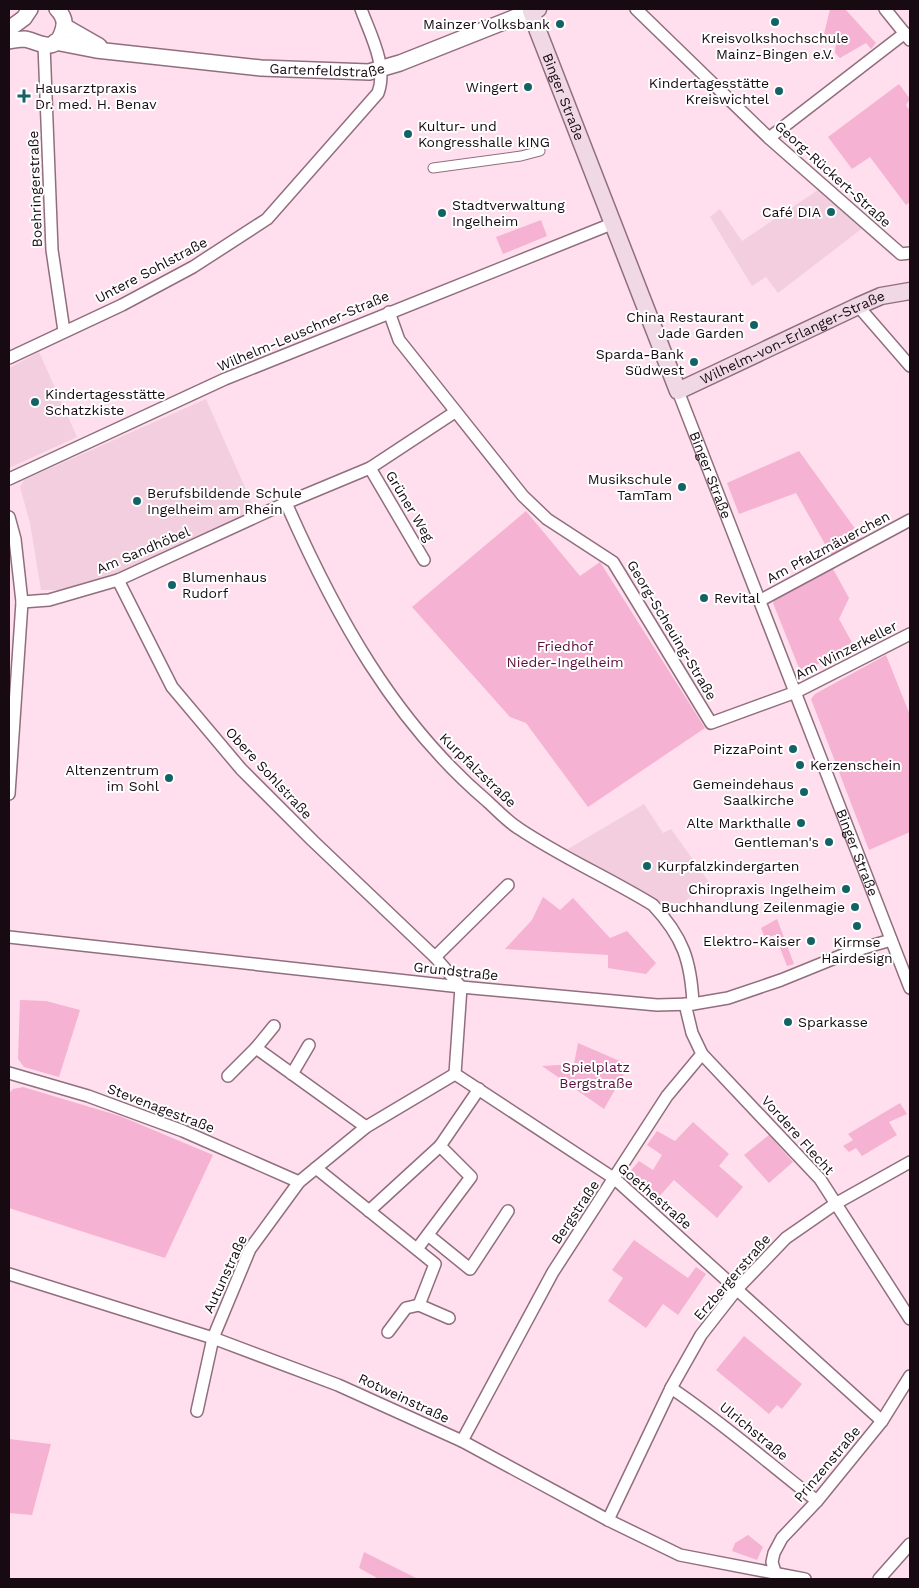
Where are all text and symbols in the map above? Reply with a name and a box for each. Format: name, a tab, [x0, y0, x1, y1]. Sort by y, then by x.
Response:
place label: Mainzer Volksbank	[423, 16, 550, 32]
marker: Kreisvolkshochschule Mainz-Bingen e.V.	[769, 16, 781, 28]
marker: Mainzer Volksbank	[554, 18, 566, 30]
place label: Kreisvolkshochschule Mainz-Bingen e.V.	[701, 30, 849, 62]
street label: Binger Straße	[539, 51, 588, 143]
street label: Gartenfeldstraße	[269, 60, 387, 80]
place label: Kindertagesstätte Kreiswichtel	[649, 75, 770, 107]
place label: Wingert	[465, 79, 518, 95]
place label: Hausarztpraxis Dr. med. H. Benav	[35, 80, 157, 112]
marker: Wingert	[522, 81, 534, 93]
marker: Kindertagesstätte Kreiswichtel	[773, 85, 785, 97]
marker: Hausarztpraxis Dr. med. H. Benav	[17, 89, 31, 103]
place label: Kultur- und Kongresshalle kING	[418, 118, 550, 150]
street label: Georg-Rückert-Straße	[772, 118, 894, 230]
marker: Kultur- und Kongresshalle kING	[402, 128, 414, 140]
street label: Boehringerstraße	[25, 130, 45, 248]
place label: Stadtverwaltung Ingelheim	[452, 197, 565, 229]
place label: Café DIA	[762, 204, 821, 220]
marker: Café DIA	[825, 206, 837, 218]
marker: Stadtverwaltung Ingelheim	[436, 207, 448, 219]
street label: Untere Sohlstraße	[92, 234, 210, 306]
street label: Wilhelm-Leuschner-Straße	[215, 287, 391, 375]
street label: Wilhelm-von-Erlanger-Straße	[697, 287, 887, 387]
place label: China Restaurant Jade Garden	[626, 309, 744, 341]
marker: China Restaurant Jade Garden	[748, 319, 760, 331]
place label: Sparda-Bank Südwest	[596, 346, 684, 378]
marker: Sparda-Bank Südwest	[688, 356, 700, 368]
place label: Kindertagesstätte Schatzkiste	[45, 386, 165, 418]
marker: Kindertagesstätte Schatzkiste	[29, 396, 41, 408]
street label: Binger Straße	[686, 429, 735, 521]
street label: Grüner Weg	[383, 468, 438, 545]
place label: Musikschule TamTam	[588, 471, 672, 503]
marker: Musikschule TamTam	[676, 481, 688, 493]
place label: Berufsbildende Schule Ingelheim am Rhein	[147, 485, 302, 517]
marker: Berufsbildende Schule Ingelheim am Rhein	[131, 495, 143, 507]
street label: Am Pfalzmäuerchen	[764, 508, 892, 586]
street label: Am Sandhöbel	[94, 523, 193, 577]
street label: Georg-Scheuing-Straße	[624, 557, 720, 703]
place label: Blumenhaus Rudorf	[182, 569, 267, 601]
marker: Blumenhaus Rudorf	[166, 579, 178, 591]
place label: Revital	[714, 590, 761, 606]
marker: Revital	[698, 592, 710, 604]
street label: Am Winzerkeller	[792, 617, 900, 683]
park label: Friedhof Nieder-Ingelheim	[506, 638, 624, 670]
street label: Obere Sohlstraße	[222, 724, 316, 822]
street label: Kurpfalzstraße	[436, 730, 520, 810]
place label: PizzaPoint	[713, 741, 783, 757]
marker: PizzaPoint	[787, 743, 799, 755]
place label: Kerzenschein	[810, 757, 901, 773]
marker: Kerzenschein	[794, 759, 806, 771]
place label: Altenzentrum im Sohl	[66, 762, 160, 794]
marker: Altenzentrum im Sohl	[163, 772, 175, 784]
place label: Gemeindehaus Saalkirche	[693, 776, 794, 808]
marker: Gemeindehaus Saalkirche	[798, 786, 810, 798]
street label: Binger Straße	[833, 806, 881, 898]
place label: Alte Markthalle	[686, 815, 791, 831]
marker: Alte Markthalle	[795, 817, 807, 829]
place label: Gentleman's	[734, 834, 819, 850]
marker: Gentleman's	[823, 836, 835, 848]
place label: Kurpfalzkindergarten	[657, 858, 799, 874]
marker: Kurpfalzkindergarten	[641, 860, 653, 872]
place label: Chiropraxis Ingelheim	[688, 881, 836, 897]
marker: Chiropraxis Ingelheim	[840, 883, 852, 895]
place label: Buchhandlung Zeilenmagie	[661, 899, 845, 915]
marker: Buchhandlung Zeilenmagie	[849, 901, 861, 913]
marker: Kirmse Hairdesign	[851, 920, 863, 932]
place label: Elektro-Kaiser	[703, 933, 801, 949]
place label: Kirmse Hairdesign	[821, 934, 893, 966]
marker: Elektro-Kaiser	[805, 935, 817, 947]
street label: Grundstraße	[413, 959, 499, 983]
place label: Sparkasse	[798, 1014, 868, 1030]
marker: Sparkasse	[782, 1016, 794, 1028]
park label: Spielplatz Bergstraße	[559, 1059, 633, 1091]
street label: Stevenagestraße	[105, 1080, 217, 1136]
street label: Vordere Flecht	[758, 1092, 838, 1178]
street label: Goethestraße	[615, 1160, 695, 1232]
street label: Bergstraße	[548, 1177, 602, 1247]
street label: Erzbergerstraße	[690, 1231, 774, 1323]
street label: Autunstraße	[200, 1232, 250, 1316]
street label: Rotweinstraße	[356, 1370, 452, 1426]
street label: Ulrichstraße	[717, 1399, 791, 1463]
street label: Prinzenstraße	[791, 1423, 863, 1505]

